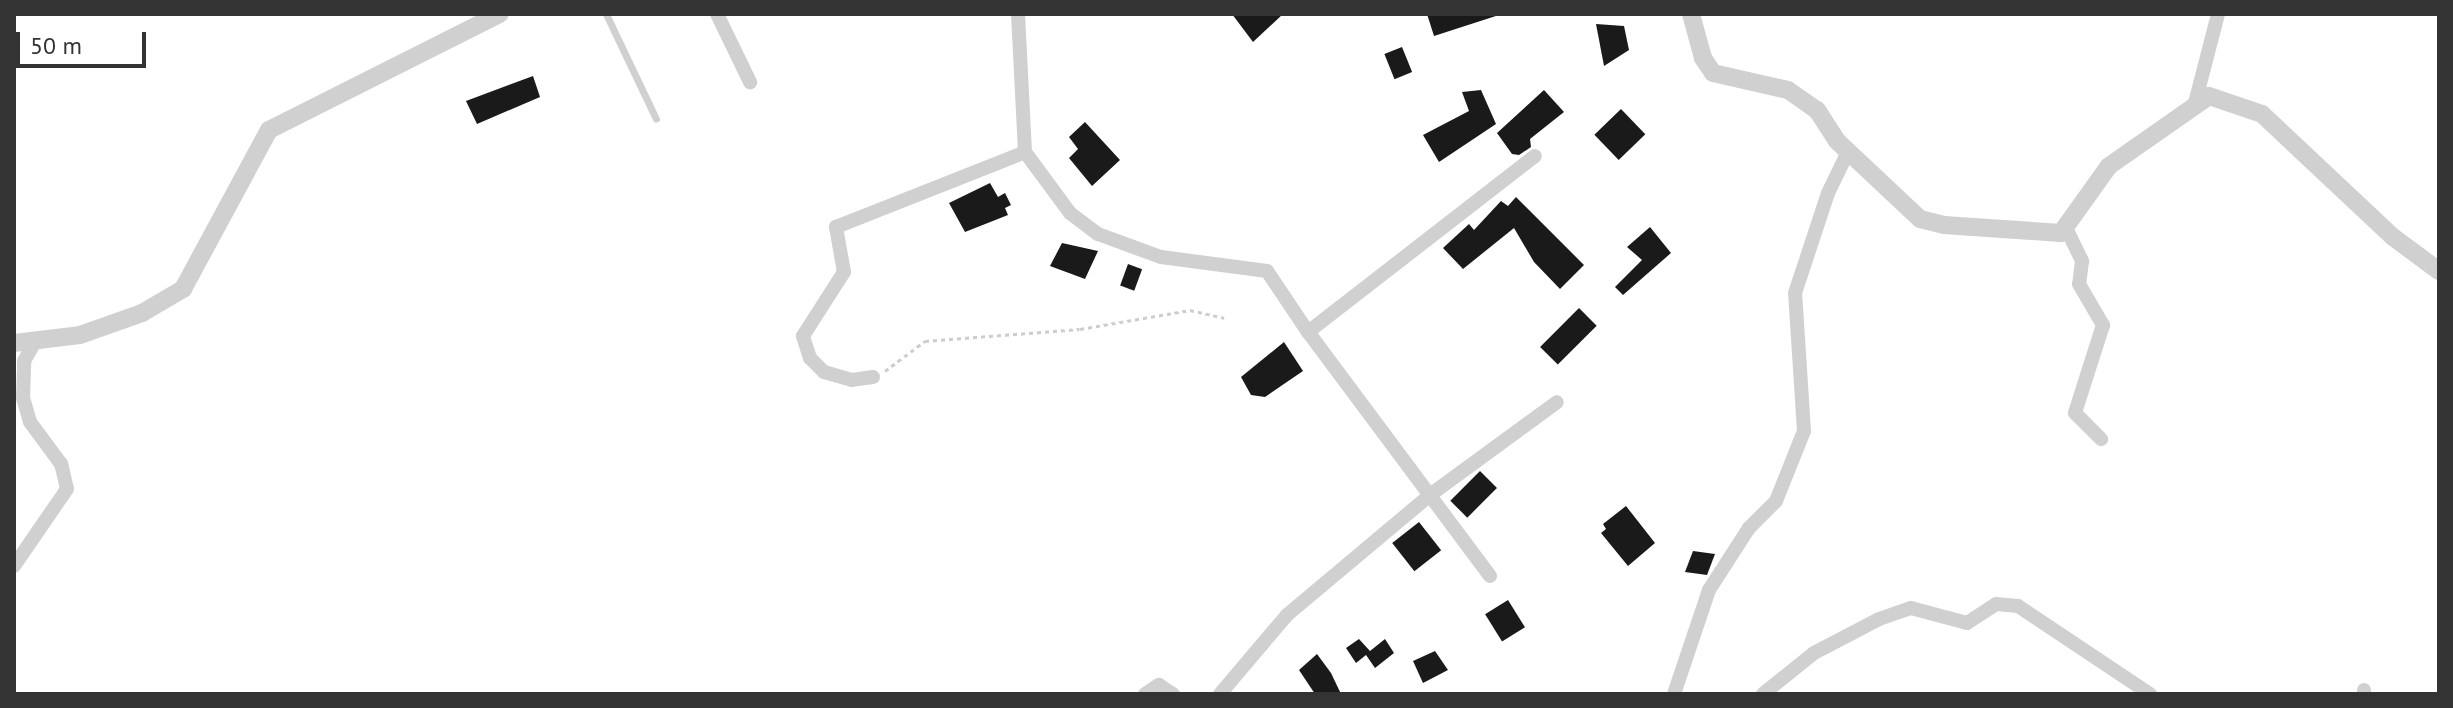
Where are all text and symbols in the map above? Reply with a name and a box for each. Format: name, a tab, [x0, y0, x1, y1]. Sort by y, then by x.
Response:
scale bar	[20, 16, 150, 66]
text: 50 m	[30, 30, 82, 61]

